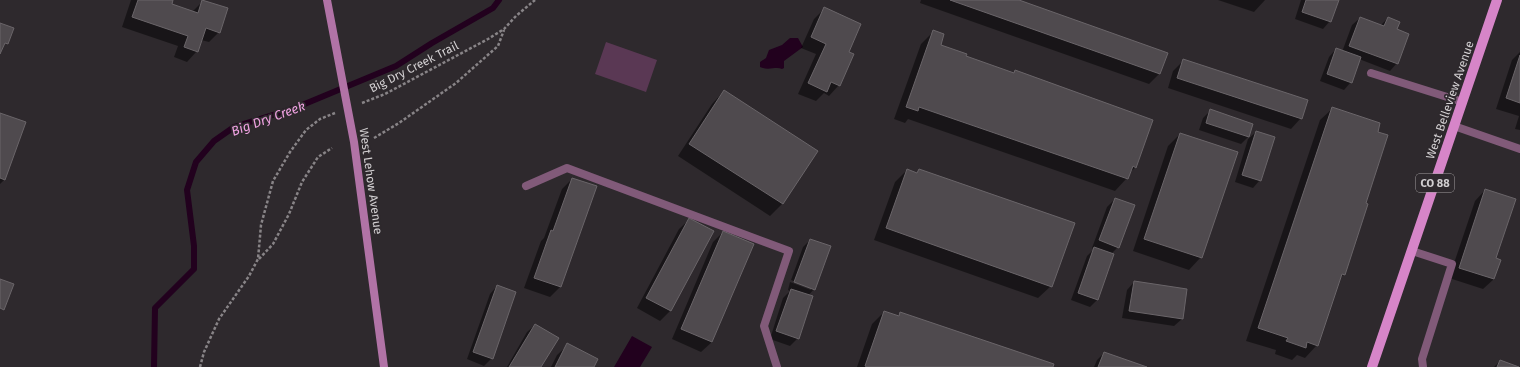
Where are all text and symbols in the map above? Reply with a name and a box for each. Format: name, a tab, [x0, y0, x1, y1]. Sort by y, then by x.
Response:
street label: Big Dry Creek Trail	[367, 38, 461, 96]
street label: West Belleview Avenue	[1423, 39, 1477, 161]
water label: Big Dry Creek	[229, 98, 307, 139]
street label: West Lehow Avenue	[357, 127, 385, 235]
road number: CO 88	[1416, 174, 1454, 192]

